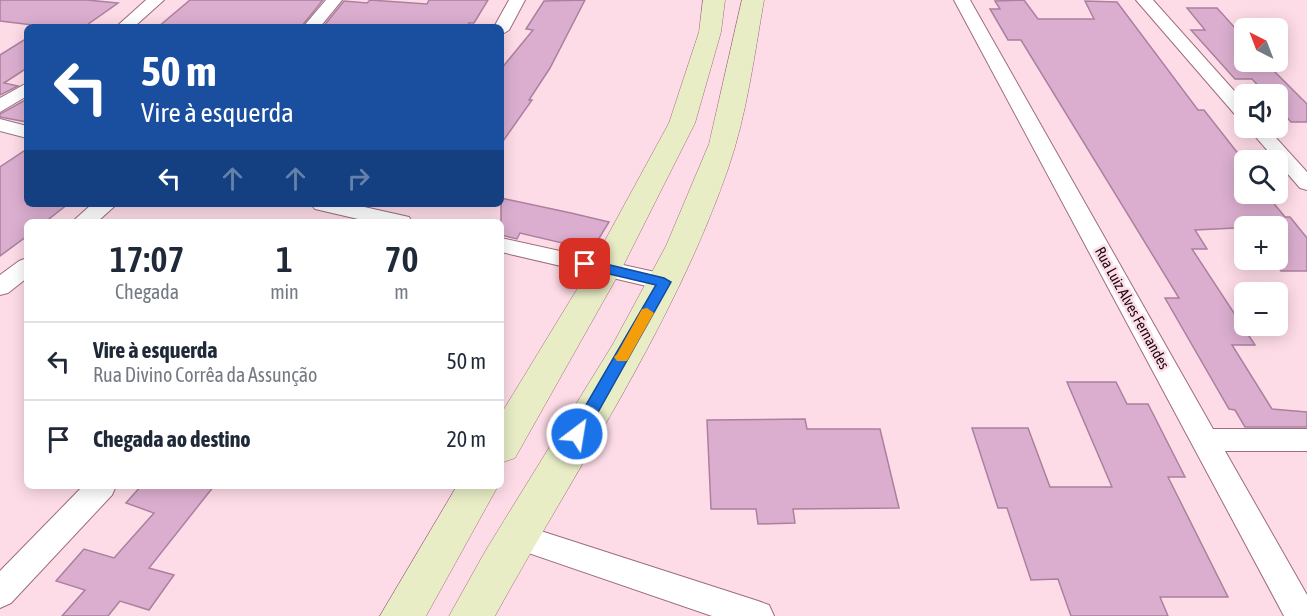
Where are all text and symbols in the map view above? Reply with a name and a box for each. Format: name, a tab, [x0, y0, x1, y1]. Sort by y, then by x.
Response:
north arrow	[1234, 18, 1288, 72]
map controls	[1234, 18, 1288, 336]
text: 50 m	[141, 47, 216, 95]
icon: left	[42, 48, 120, 126]
button: sound	[1234, 84, 1288, 138]
text: Vire à esquerda	[141, 97, 294, 128]
button: search	[1234, 150, 1288, 204]
icon: left	[153, 162, 186, 195]
icon: ahead	[216, 162, 249, 195]
icon: ahead	[279, 162, 312, 195]
icon: right	[342, 162, 375, 195]
button: +	[1234, 216, 1288, 270]
text: 17:07	[110, 238, 184, 280]
text: 1	[276, 238, 293, 280]
text: 70	[384, 238, 418, 280]
pin	[559, 238, 610, 289]
street label: Rua Luiz Alves Fernandes	[1092, 244, 1173, 372]
icon: arrive	[568, 247, 601, 280]
text: Chegada	[115, 280, 179, 303]
text: min	[270, 280, 299, 303]
text: m	[394, 280, 409, 303]
button: −	[1234, 282, 1288, 336]
text: Vire à esquerda	[93, 337, 218, 363]
icon: left	[42, 345, 75, 378]
text: 50 m	[446, 348, 486, 374]
text: Rua Divino Corrêa da Assunção	[93, 363, 317, 386]
position arrow	[545, 402, 609, 466]
icon: arrive	[42, 423, 75, 456]
text: Chegada ao destino	[93, 426, 251, 452]
text: 20 m	[446, 426, 486, 452]

